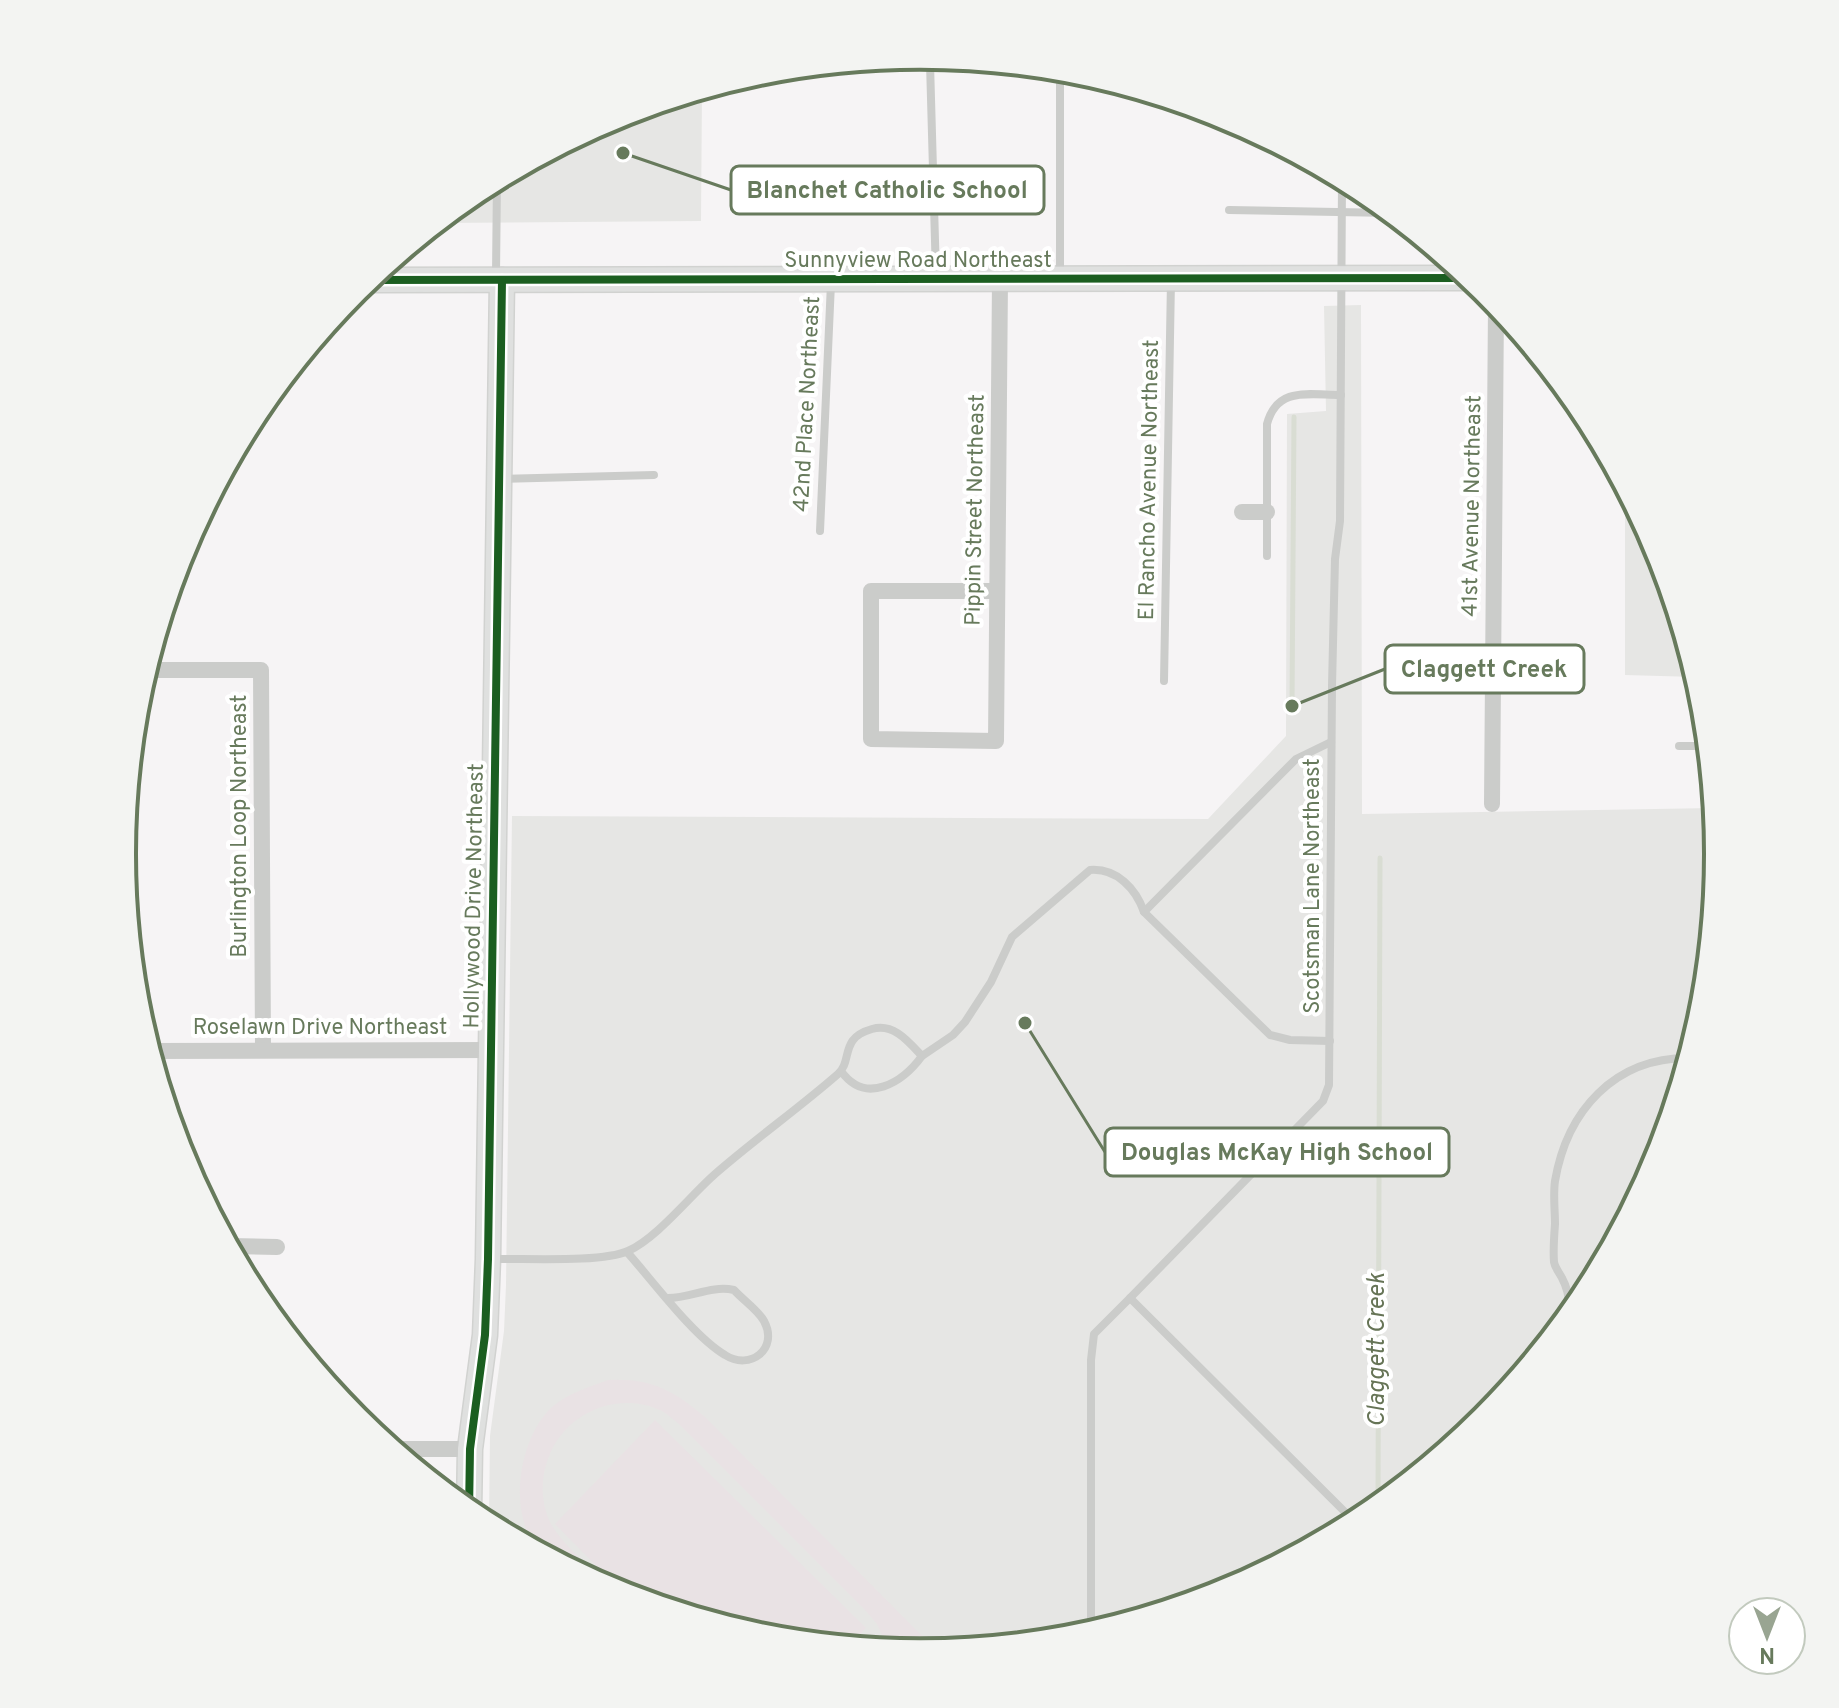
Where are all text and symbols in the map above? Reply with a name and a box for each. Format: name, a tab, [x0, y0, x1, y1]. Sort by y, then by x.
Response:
callout: Blanchet Catholic School	[731, 166, 1044, 214]
text: Blanchet Catholic School	[746, 177, 1028, 207]
street label: Sunnyview Road Northeast	[784, 248, 1052, 275]
street label: 42nd Place Northeast	[789, 295, 827, 513]
street label: El Rancho Avenue Northeast	[1134, 339, 1166, 621]
street label: Pippin Street Northeast	[960, 394, 992, 626]
street label: 41st Avenue Northeast	[1458, 395, 1488, 617]
callout: Claggett Creek	[1385, 645, 1584, 693]
text: Claggett Creek	[1401, 656, 1567, 686]
street label: Burlington Loop Northeast	[227, 694, 254, 958]
street label: Scotsman Lane Northeast	[1300, 758, 1327, 1014]
street label: Hollywood Drive Northeast	[459, 763, 491, 1029]
street label: Roselawn Drive Northeast	[193, 1015, 447, 1042]
callout: Douglas McKay High School	[1105, 1128, 1449, 1176]
text: Douglas McKay High School	[1121, 1139, 1433, 1169]
water label: Claggett Creek	[1363, 1272, 1393, 1427]
north arrow	[1727, 1596, 1807, 1676]
text: N	[1759, 1640, 1775, 1667]

